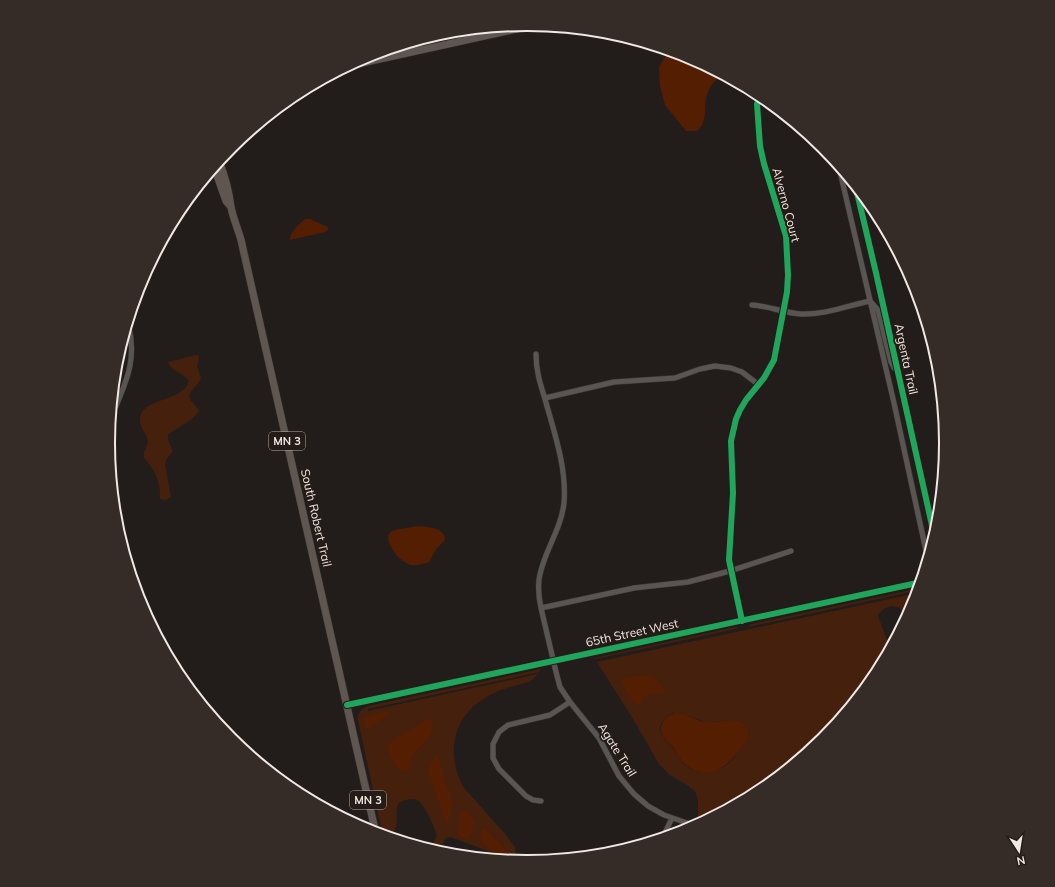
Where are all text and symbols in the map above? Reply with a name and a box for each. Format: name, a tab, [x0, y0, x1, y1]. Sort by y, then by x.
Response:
street label: Alverno Court	[769, 166, 804, 244]
street label: Argenta Trail	[892, 322, 921, 396]
road number: MN 3	[269, 432, 305, 450]
street label: South Robert Trail	[298, 468, 335, 568]
street label: 65th Street West	[584, 615, 680, 650]
street label: Agate Trail	[595, 720, 640, 779]
road number: MN 3	[350, 791, 386, 809]
north arrow	[999, 831, 1039, 871]
text: N	[1016, 853, 1027, 868]

